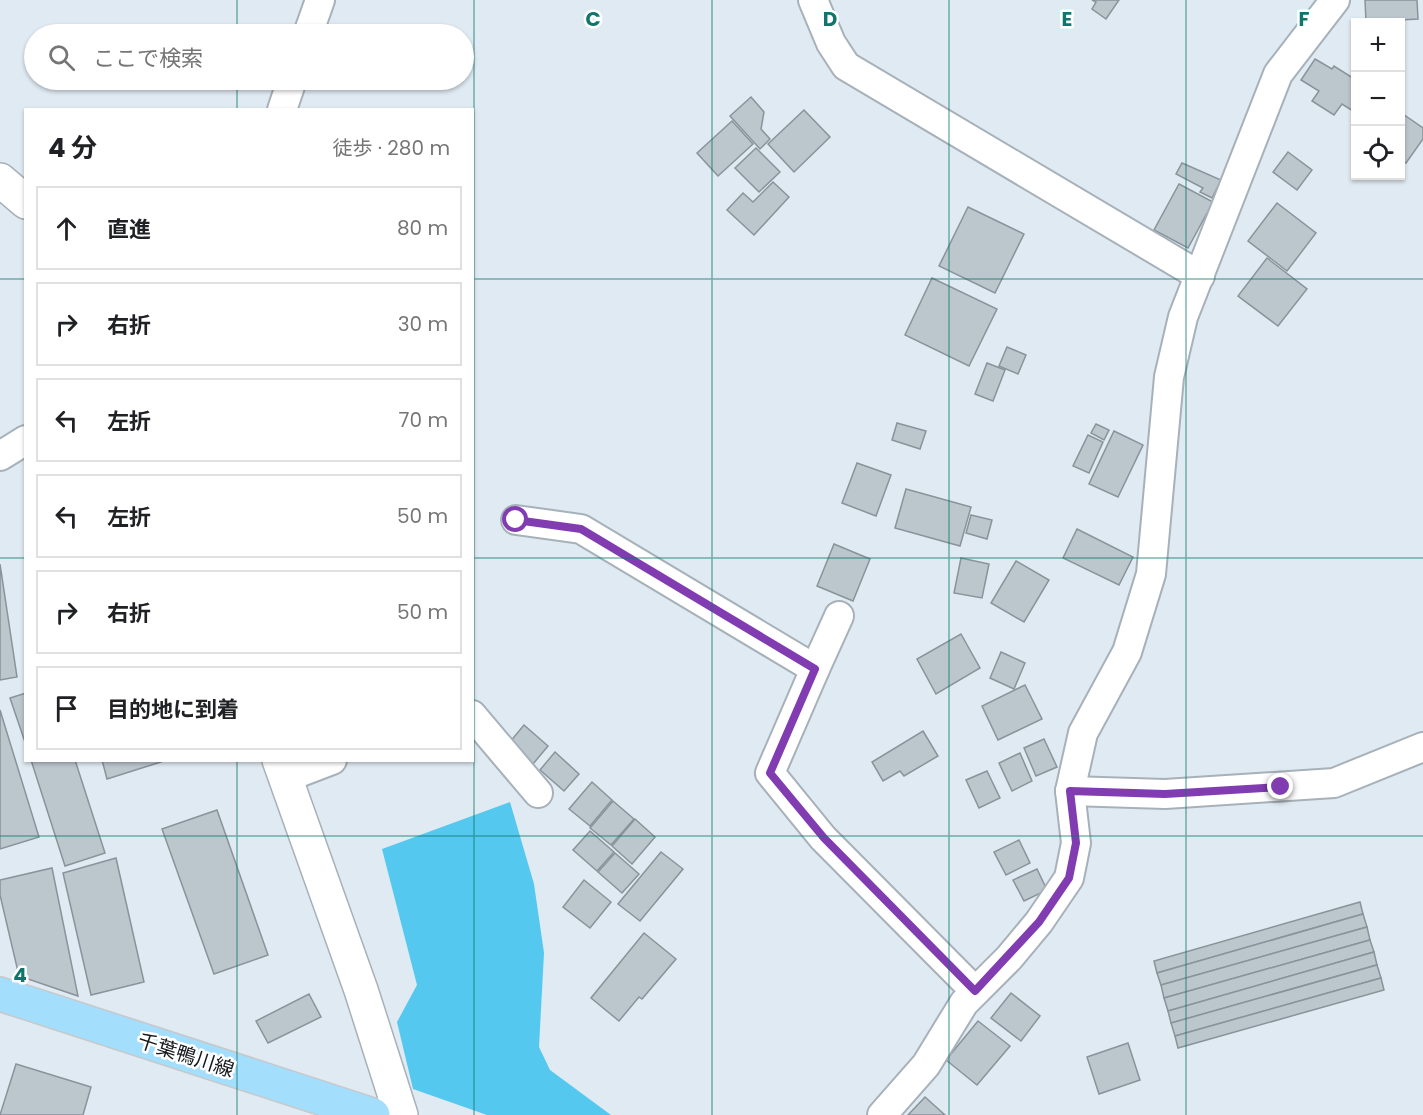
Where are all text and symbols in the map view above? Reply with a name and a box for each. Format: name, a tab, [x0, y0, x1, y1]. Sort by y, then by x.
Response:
text: C	[585, 5, 601, 33]
text: D	[823, 5, 837, 33]
text: E	[1062, 5, 1072, 33]
text: F	[1299, 5, 1310, 33]
map controls	[1351, 18, 1405, 180]
button: +	[1351, 18, 1405, 72]
search box	[24, 24, 474, 90]
icon: search	[45, 41, 78, 74]
text: ここで検索	[93, 43, 203, 74]
button: −	[1351, 72, 1405, 126]
button: locate	[1351, 126, 1405, 180]
text: 4 分	[48, 130, 97, 166]
text: 徒歩 · 280 m	[332, 134, 450, 162]
icon: ahead	[50, 212, 83, 245]
text: 直進	[107, 214, 151, 245]
text: 80 m	[397, 214, 448, 242]
icon: right	[50, 308, 83, 341]
text: 右折	[107, 310, 151, 341]
text: 30 m	[398, 310, 448, 338]
icon: left	[50, 404, 83, 437]
text: 左折	[107, 406, 151, 437]
text: 70 m	[399, 406, 448, 434]
icon: left	[50, 500, 83, 533]
text: 左折	[107, 502, 151, 533]
text: 50 m	[397, 502, 448, 530]
route start	[502, 506, 528, 532]
icon: right	[50, 596, 83, 629]
text: 右折	[107, 598, 151, 629]
text: 50 m	[397, 598, 448, 626]
icon: arrive	[50, 692, 83, 725]
text: 目的地に到着	[107, 694, 239, 725]
route end	[1267, 773, 1293, 799]
text: 4	[13, 961, 27, 989]
street label: 千葉鴨川線	[134, 1026, 238, 1084]

